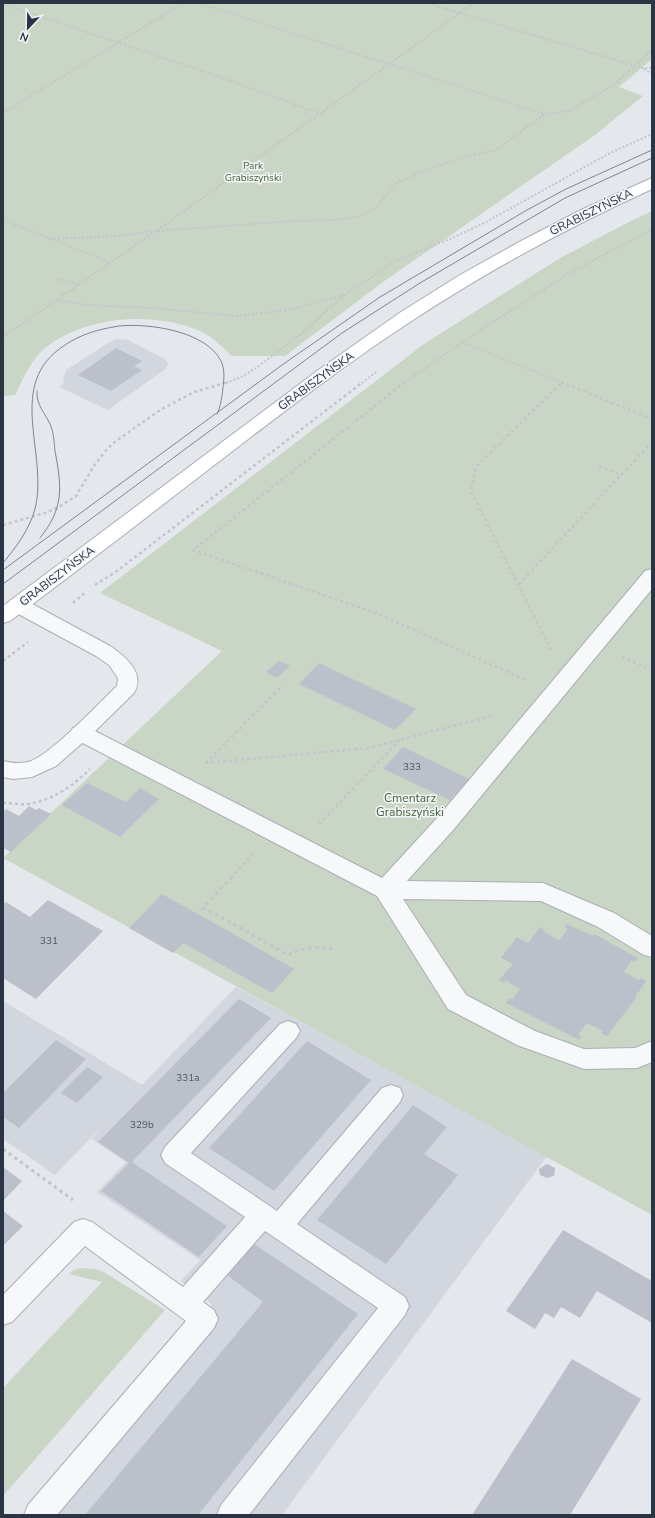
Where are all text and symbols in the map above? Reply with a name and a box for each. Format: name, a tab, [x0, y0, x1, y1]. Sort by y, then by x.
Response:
north arrow	[8, 8, 48, 48]
text: N	[18, 28, 31, 45]
park label: Park Grabiszyński	[225, 159, 281, 185]
street label: GRABISZYŃSKA	[547, 185, 635, 239]
street label: GRABISZYŃSKA	[275, 348, 357, 414]
street label: GRABISZYŃSKA	[16, 542, 98, 610]
house number: 333	[403, 760, 421, 774]
park label: Cmentarz Grabiszyński	[376, 790, 444, 820]
house number: 331	[40, 934, 58, 948]
house number: 331a	[176, 1071, 200, 1085]
house number: 329b	[130, 1118, 154, 1132]

